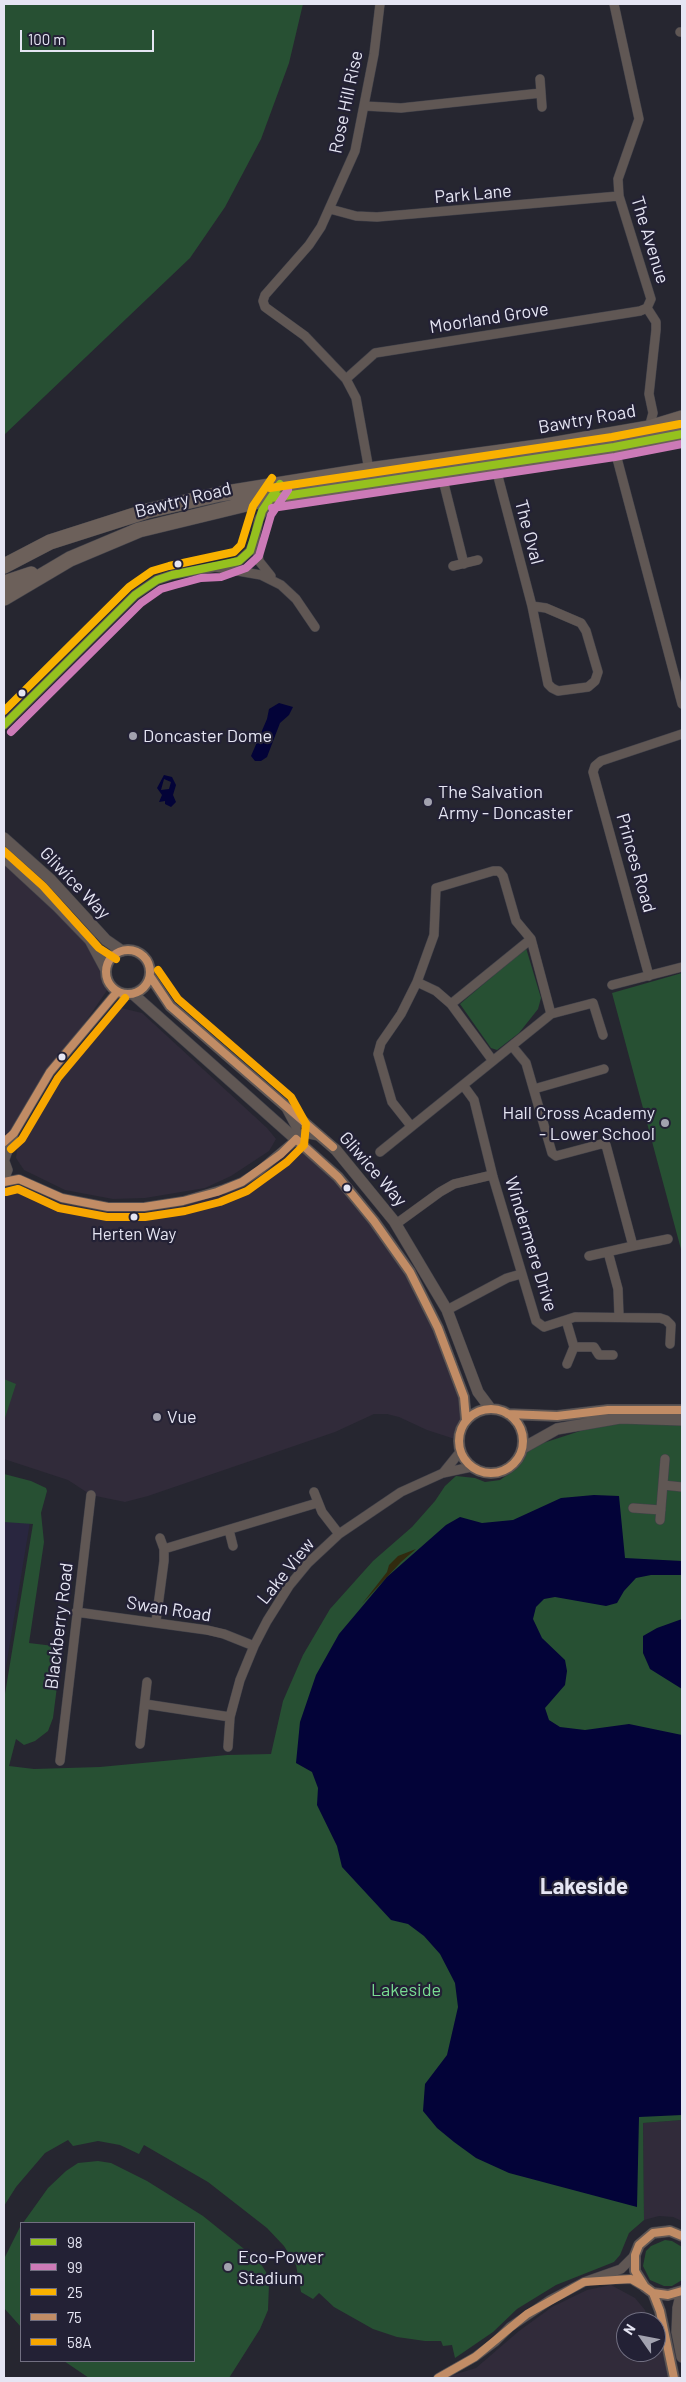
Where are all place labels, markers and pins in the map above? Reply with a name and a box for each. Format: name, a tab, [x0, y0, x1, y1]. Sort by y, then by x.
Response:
unlabelled marker	[173, 559, 183, 569]
unlabelled marker	[17, 688, 27, 698]
place label: Doncaster Dome	[143, 725, 272, 747]
marker: Doncaster Dome	[127, 730, 139, 742]
place label: The Salvation Army - Doncaster	[438, 781, 573, 824]
marker: The Salvation Army - Doncaster	[422, 796, 434, 808]
unlabelled marker	[57, 1052, 67, 1062]
place label: Hall Cross Academy - Lower School	[503, 1102, 655, 1144]
marker: Hall Cross Academy - Lower School	[659, 1117, 671, 1129]
unlabelled marker	[342, 1183, 352, 1193]
marker: Herten Way	[129, 1212, 139, 1222]
place label: Herten Way	[92, 1224, 176, 1244]
place label: Vue	[167, 1406, 197, 1428]
marker: Vue	[151, 1411, 163, 1423]
place label: Eco-Power Stadium	[238, 2246, 324, 2288]
marker: Eco-Power Stadium	[222, 2261, 234, 2273]

